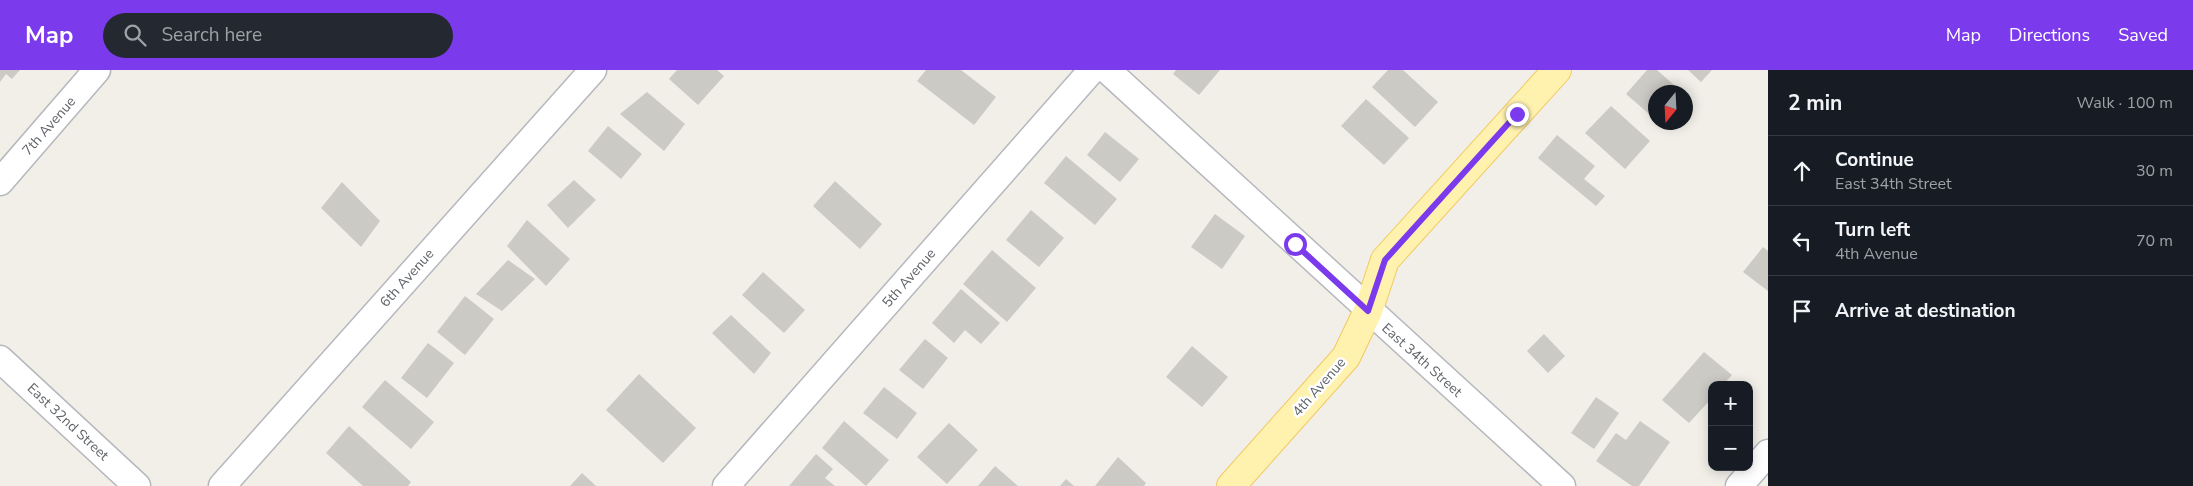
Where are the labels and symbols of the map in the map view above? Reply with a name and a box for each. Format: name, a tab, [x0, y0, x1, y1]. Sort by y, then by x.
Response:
north arrow	[1648, 85, 1693, 130]
street label: 7th Avenue	[18, 92, 80, 160]
route end	[1506, 103, 1529, 126]
route start	[1284, 233, 1307, 256]
street label: 5th Avenue	[878, 244, 940, 312]
street label: 6th Avenue	[376, 245, 438, 311]
street label: East 34th Street	[1378, 319, 1466, 401]
street label: 4th Avenue	[1288, 353, 1350, 421]
street label: East 32nd Street	[23, 379, 113, 465]

